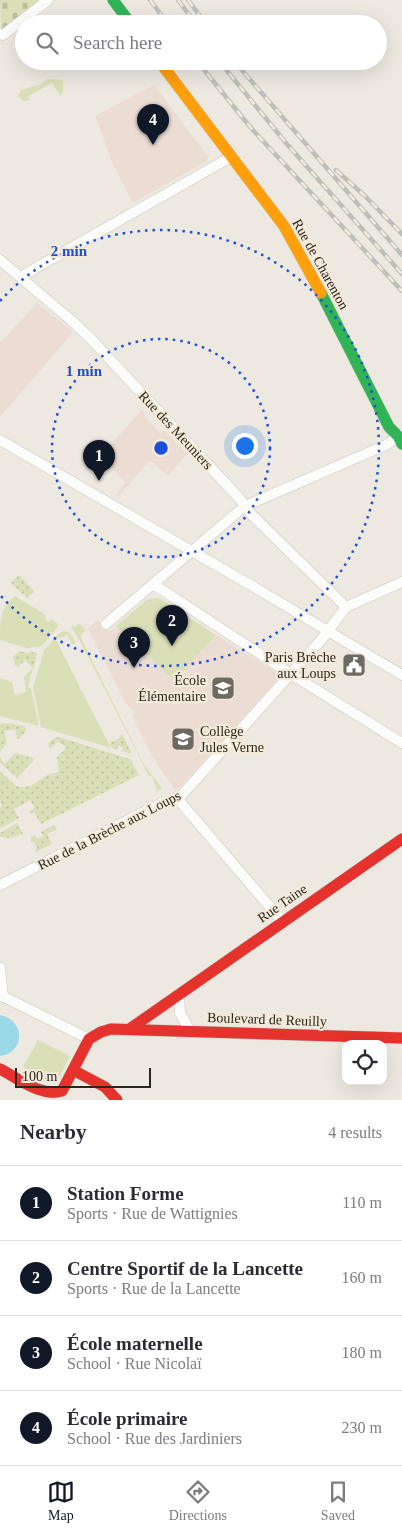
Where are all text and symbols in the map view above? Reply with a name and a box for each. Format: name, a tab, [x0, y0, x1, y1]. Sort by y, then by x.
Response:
search box	[15, 15, 387, 70]
icon: search	[33, 29, 61, 57]
text: Search here	[73, 32, 162, 53]
pin: 4	[137, 104, 169, 145]
street label: Rue de Charenton	[289, 216, 352, 312]
text: 2 min	[51, 243, 88, 259]
text: 1 min	[66, 363, 103, 379]
street label: Rue des Meuniers	[136, 388, 216, 472]
your location	[232, 433, 258, 459]
centre of rings	[152, 439, 170, 457]
pin: 1	[83, 440, 115, 481]
pin: 2	[156, 605, 188, 646]
pin: 3	[118, 627, 150, 668]
place label: Paris Brèche aux Loups	[265, 650, 336, 681]
public building icon: Paris Brèche aux Loups	[341, 652, 367, 678]
place label: École Élémentaire	[138, 672, 206, 704]
school or university icon: École Élémentaire	[210, 675, 236, 701]
place label: Collège Jules Verne	[200, 724, 264, 755]
school or university icon: Collège Jules Verne	[170, 726, 196, 752]
street label: Rue de la Brèche aux Loups	[35, 788, 183, 873]
street label: Rue Taine	[255, 881, 310, 926]
street label: Boulevard de Reuilly	[207, 1010, 327, 1029]
map controls	[342, 1040, 387, 1085]
button: locate	[342, 1040, 387, 1085]
scale bar	[15, 1065, 151, 1088]
text: 100 m	[22, 1069, 57, 1084]
text: Nearby	[20, 1120, 87, 1144]
text: 4 results	[328, 1124, 382, 1141]
text: Station Forme	[67, 1183, 184, 1204]
text: 1	[32, 1194, 40, 1211]
text: 110 m	[342, 1194, 382, 1211]
text: Sports · Rue de Wattignies	[67, 1205, 238, 1222]
text: Centre Sportif de la Lancette	[67, 1258, 303, 1279]
text: 2	[32, 1269, 40, 1286]
text: 160 m	[342, 1269, 382, 1286]
text: Sports · Rue de la Lancette	[67, 1280, 241, 1297]
text: École maternelle	[67, 1333, 203, 1354]
text: 3	[32, 1344, 40, 1361]
text: 180 m	[342, 1344, 382, 1361]
text: School · Rue Nicolaï	[67, 1355, 202, 1372]
text: École primaire	[67, 1408, 187, 1429]
text: 4	[32, 1419, 40, 1436]
text: 230 m	[342, 1419, 382, 1436]
text: School · Rue des Jardiniers	[67, 1430, 242, 1447]
tab: Map	[47, 1478, 75, 1524]
tab: Directions	[169, 1478, 227, 1524]
tab: Saved	[321, 1478, 355, 1524]

